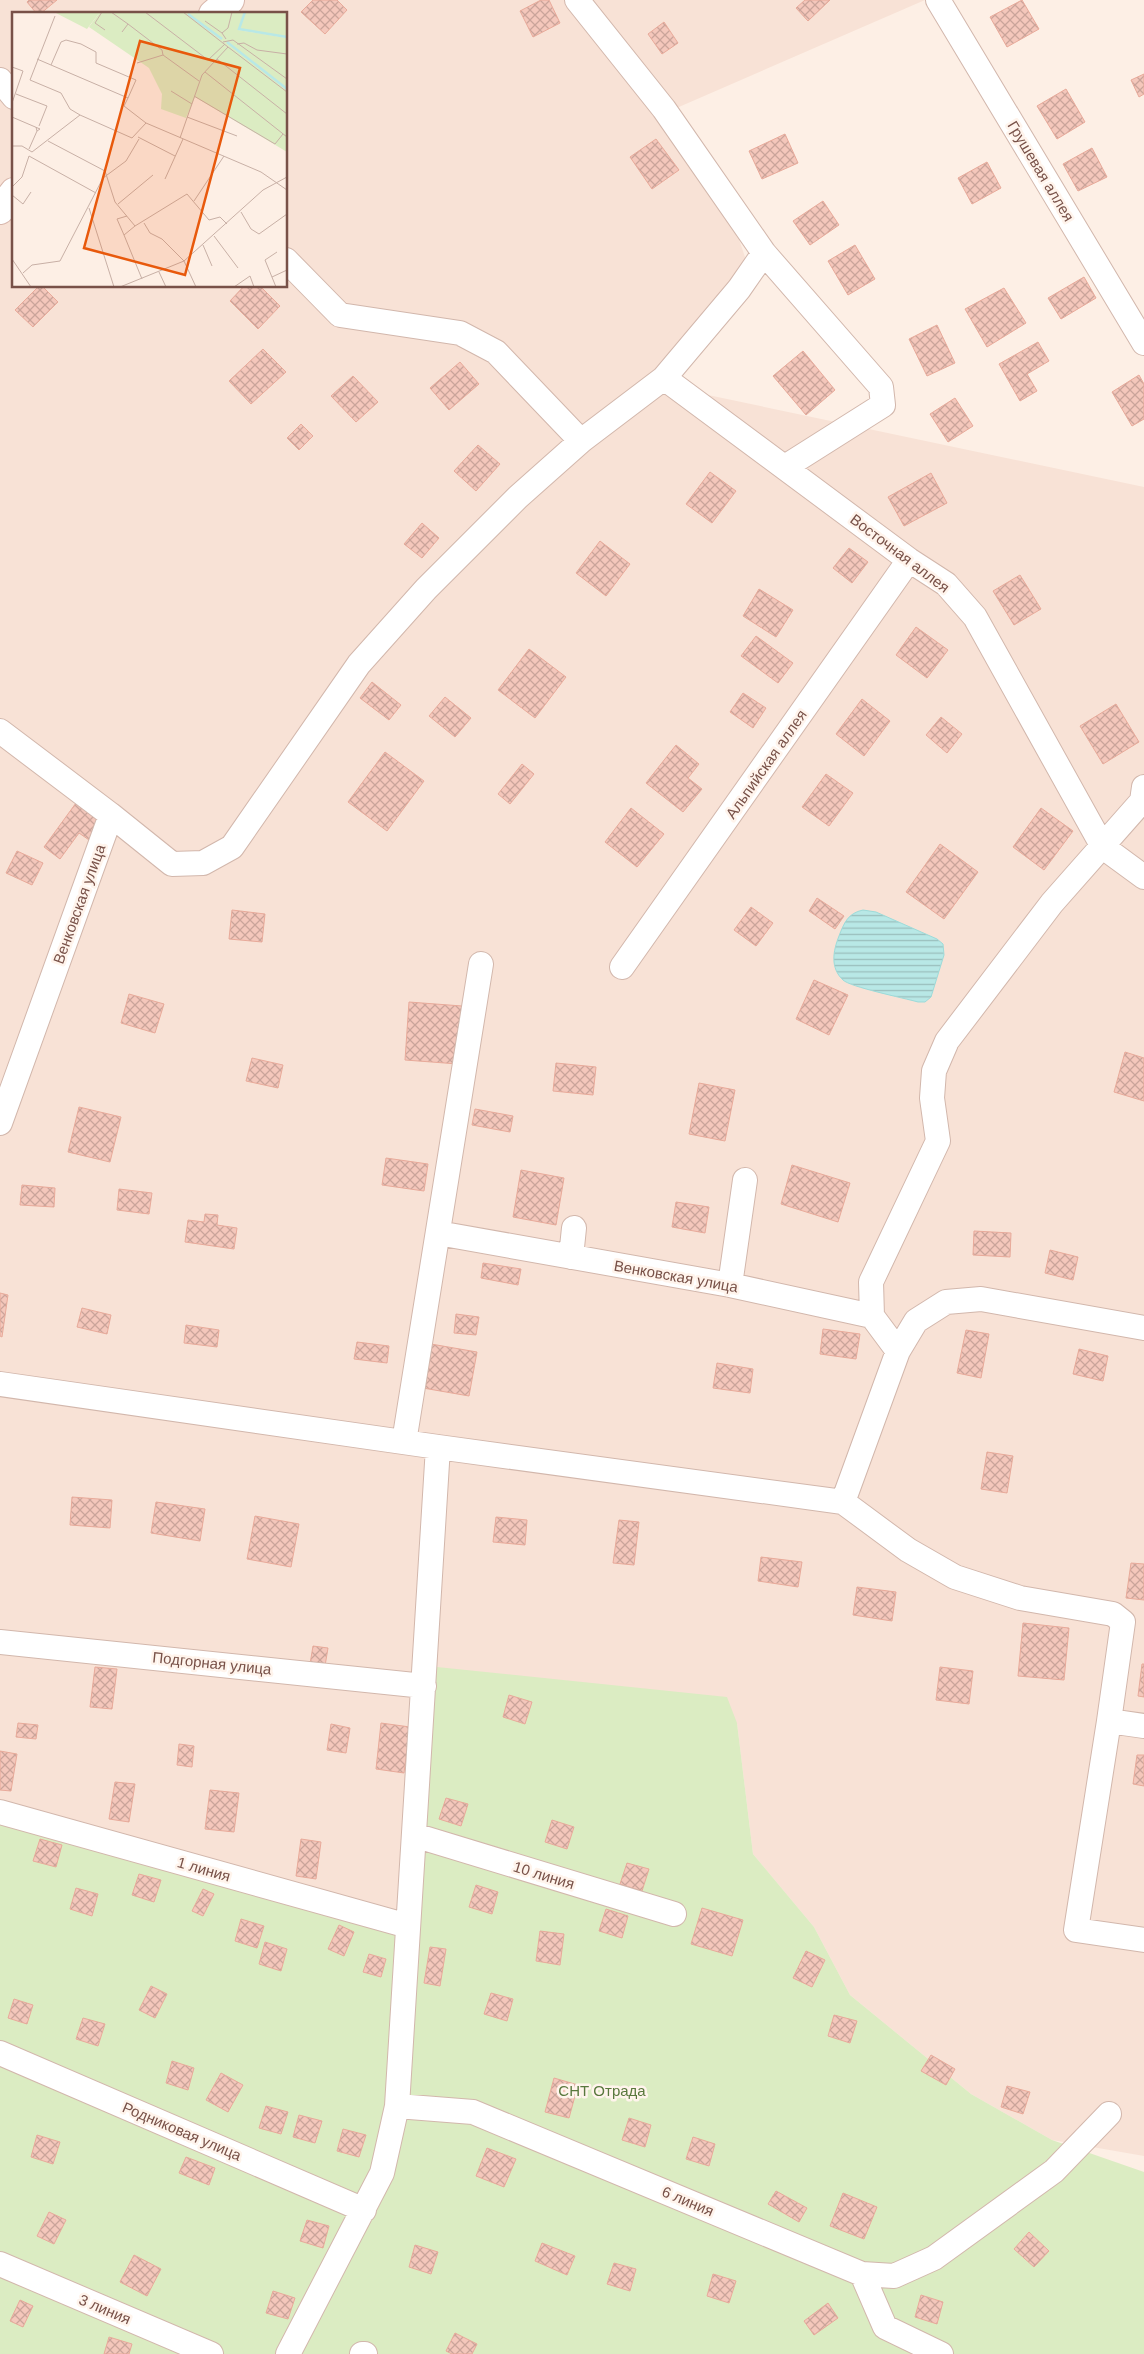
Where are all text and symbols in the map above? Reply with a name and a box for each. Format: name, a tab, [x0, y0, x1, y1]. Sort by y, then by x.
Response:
inset map	[12, 12, 288, 288]
street label: Грушевая аллея	[1004, 118, 1078, 224]
street label: Восточная аллея	[847, 510, 953, 596]
street label: Альпийская аллея	[722, 706, 810, 822]
street label: Венковская улица	[50, 841, 109, 966]
street label: Венковская улица	[613, 1257, 740, 1295]
street label: Подгорная улица	[152, 1648, 273, 1678]
street label: 1 линия	[175, 1853, 233, 1885]
street label: 10 линия	[511, 1858, 577, 1892]
park label: СНТ Отрада	[558, 2082, 646, 2099]
street label: Родниковая улица	[120, 2098, 245, 2164]
street label: 6 линия	[660, 2183, 716, 2219]
street label: 3 линия	[77, 2291, 133, 2327]

